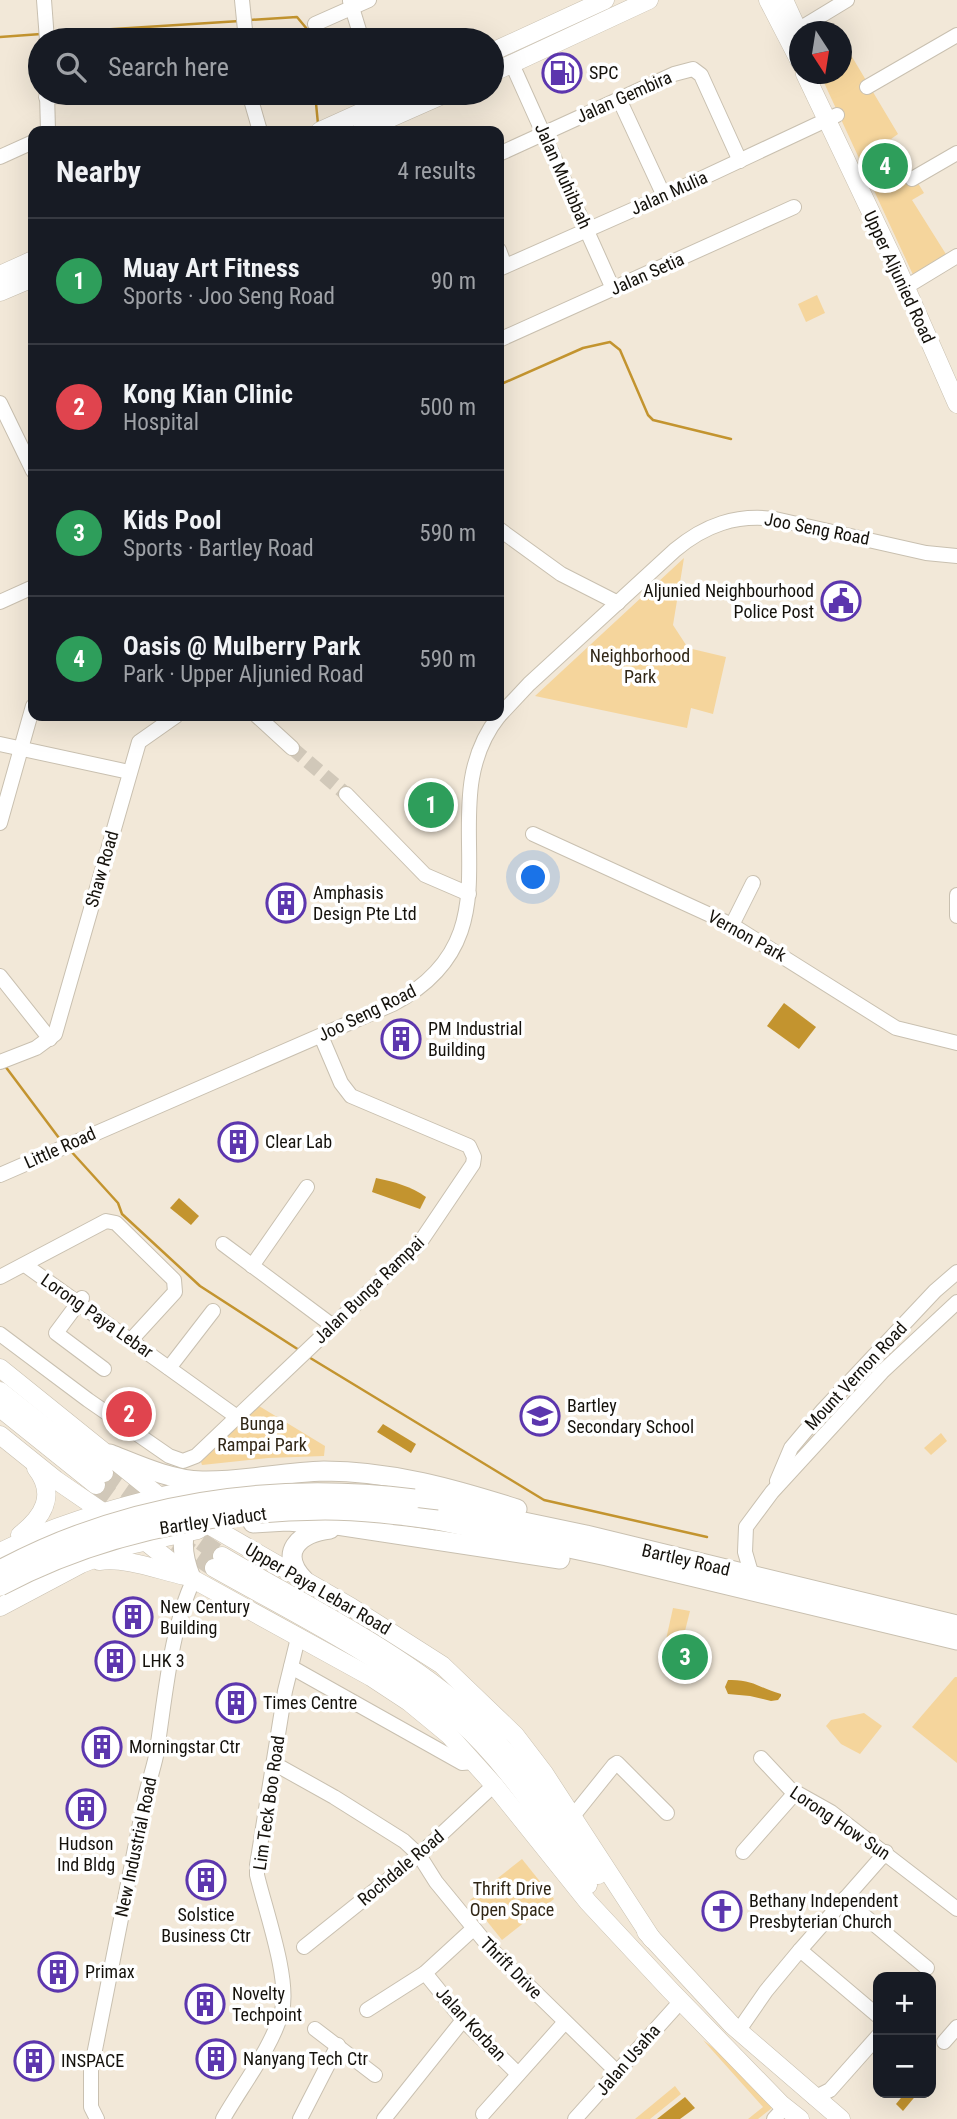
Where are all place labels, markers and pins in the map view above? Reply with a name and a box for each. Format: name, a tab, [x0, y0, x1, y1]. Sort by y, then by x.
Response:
fuel station icon: SPC	[541, 52, 583, 94]
place label: SPC	[589, 62, 619, 83]
pin: 4	[862, 140, 908, 192]
place label: Aljunied Neighbourhood Police Post	[643, 580, 814, 622]
public building icon: Aljunied Neighbourhood Police Post	[820, 580, 862, 622]
pin: 1	[408, 779, 454, 831]
building icon: Amphasis Design Pte Ltd	[265, 882, 307, 924]
place label: Amphasis Design Pte Ltd	[313, 882, 417, 924]
building icon: PM Industrial Building	[380, 1018, 422, 1060]
place label: PM Industrial Building	[428, 1018, 522, 1060]
building icon: Clear Lab	[217, 1121, 259, 1163]
place label: Clear Lab	[265, 1131, 332, 1152]
pin: 2	[106, 1388, 152, 1440]
school or university icon: Bartley Secondary School	[519, 1395, 561, 1437]
place label: Bartley Secondary School	[567, 1395, 694, 1437]
building icon: New Century Building	[112, 1596, 154, 1638]
place label: New Century Building	[160, 1596, 250, 1638]
pin: 3	[662, 1631, 708, 1683]
building icon: LHK 3	[94, 1640, 136, 1682]
place label: LHK 3	[142, 1650, 185, 1671]
building icon: Times Centre	[215, 1682, 257, 1724]
place label: Times Centre	[263, 1692, 357, 1713]
building icon: Morningstar Ctr	[81, 1726, 123, 1768]
place label: Morningstar Ctr	[129, 1736, 241, 1757]
building icon: Hudson Ind Bldg	[65, 1788, 107, 1830]
place label: Hudson Ind Bldg	[57, 1833, 115, 1875]
building icon: Solstice Business Ctr	[185, 1859, 227, 1901]
church icon: Bethany Independent Presbyterian Church	[701, 1890, 743, 1932]
place label: Bethany Independent Presbyterian Church	[749, 1890, 898, 1932]
place label: Solstice Business Ctr	[161, 1904, 251, 1946]
building icon: Primax	[37, 1951, 79, 1993]
place label: Primax	[85, 1961, 135, 1982]
building icon: Novelty Techpoint	[184, 1983, 226, 2025]
place label: Novelty Techpoint	[232, 1983, 302, 2025]
building icon: Nanyang Tech Ctr	[195, 2038, 237, 2080]
building icon: INSPACE	[13, 2040, 55, 2082]
place label: Nanyang Tech Ctr	[243, 2048, 368, 2069]
place label: INSPACE	[61, 2050, 124, 2071]

